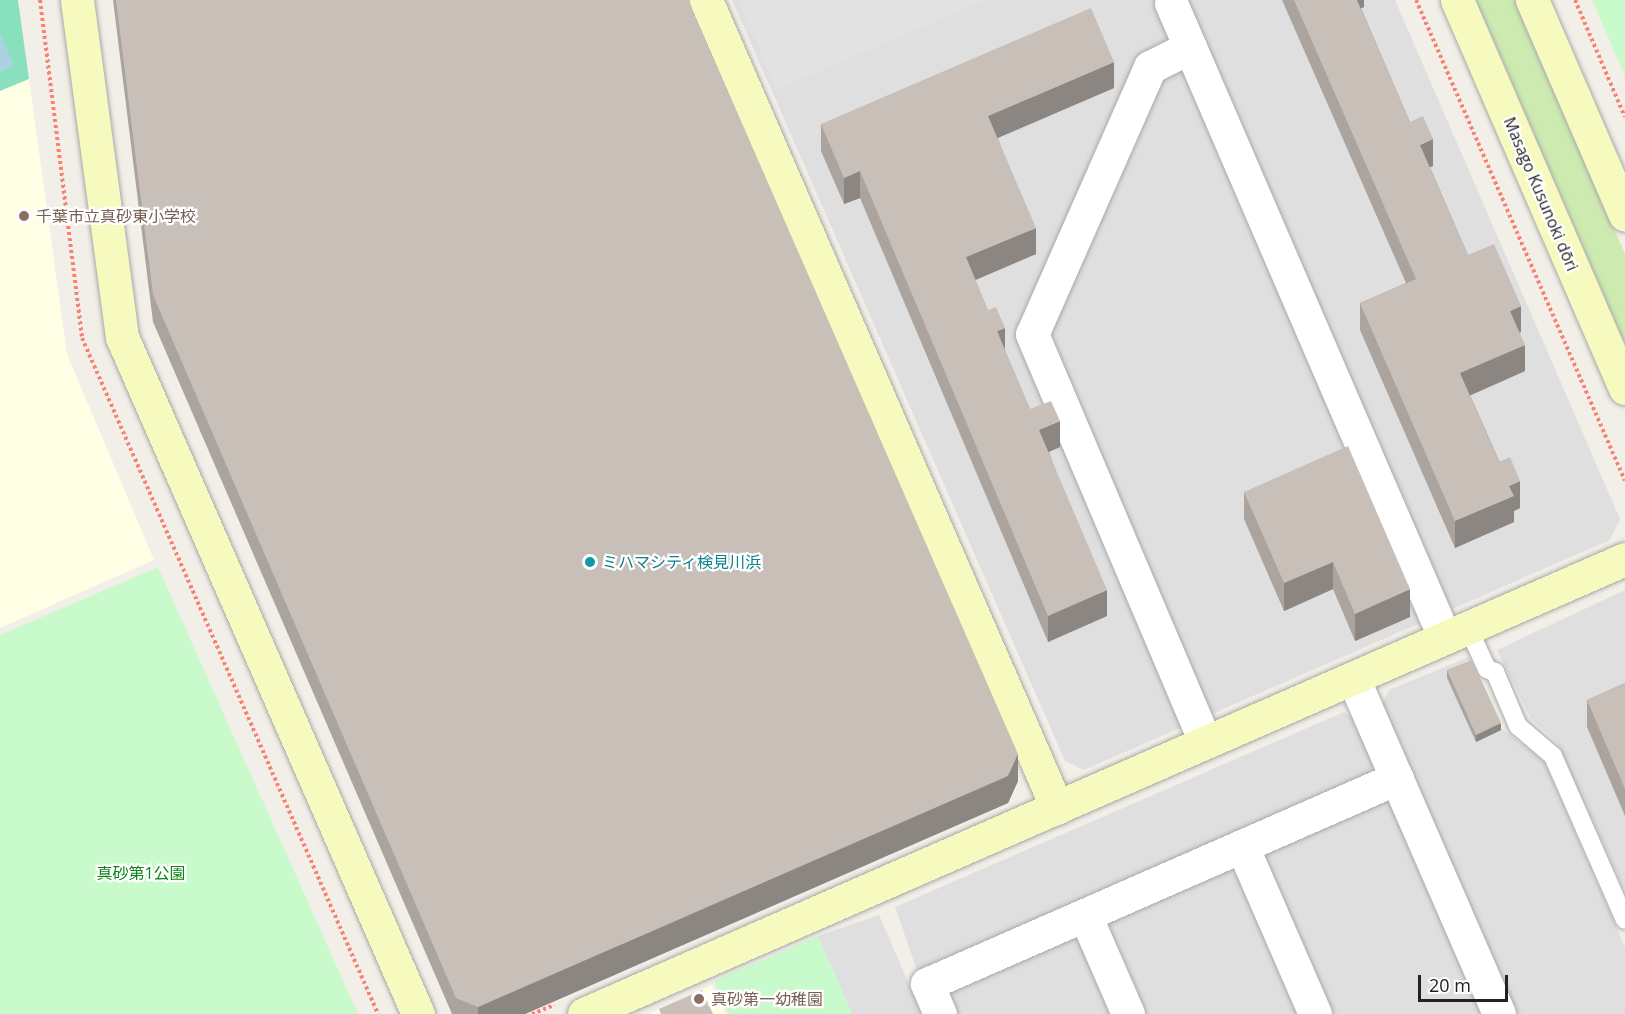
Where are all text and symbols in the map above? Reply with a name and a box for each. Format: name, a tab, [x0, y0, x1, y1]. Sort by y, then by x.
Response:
street label: Masago Kusunoki dōri	[1500, 114, 1582, 274]
place label: 千葉市立真砂東小学校	[36, 206, 196, 226]
marker: 千葉市立真砂東小学校	[17, 209, 31, 223]
place label: ミハマシティ検見川浜	[602, 552, 762, 572]
marker: ミハマシティ検見川浜	[583, 555, 597, 569]
park label: 真砂第1公園	[96, 863, 186, 883]
scale bar	[1421, 963, 1511, 1001]
text: 20 m	[1429, 973, 1471, 997]
place label: 真砂第一幼稚園	[711, 989, 823, 1009]
marker: 真砂第一幼稚園	[692, 992, 706, 1006]

